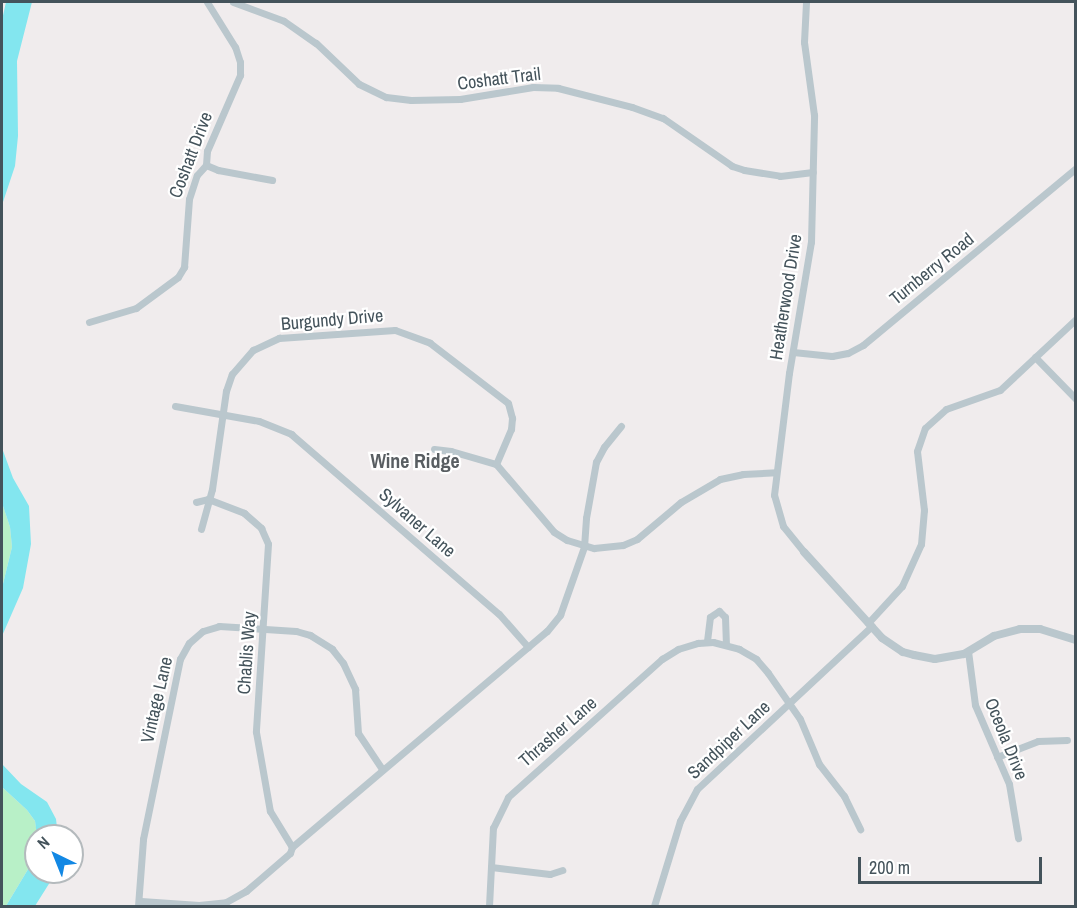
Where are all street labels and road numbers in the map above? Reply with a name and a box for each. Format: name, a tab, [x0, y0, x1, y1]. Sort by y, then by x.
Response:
street label: Coshatt Trail	[456, 63, 542, 95]
street label: Coshatt Drive	[165, 109, 217, 201]
street label: Turnberry Road	[886, 228, 978, 310]
street label: Heatherwood Drive	[765, 233, 807, 361]
street label: Burgundy Drive	[280, 305, 384, 335]
street label: Sylvaner Lane	[374, 484, 460, 562]
street label: Chablis Way	[233, 611, 261, 695]
street label: Vintage Lane	[137, 655, 177, 745]
street label: Thrasher Lane	[515, 692, 601, 772]
street label: Oceola Drive	[980, 695, 1032, 783]
street label: Sandpiper Lane	[683, 696, 775, 784]

